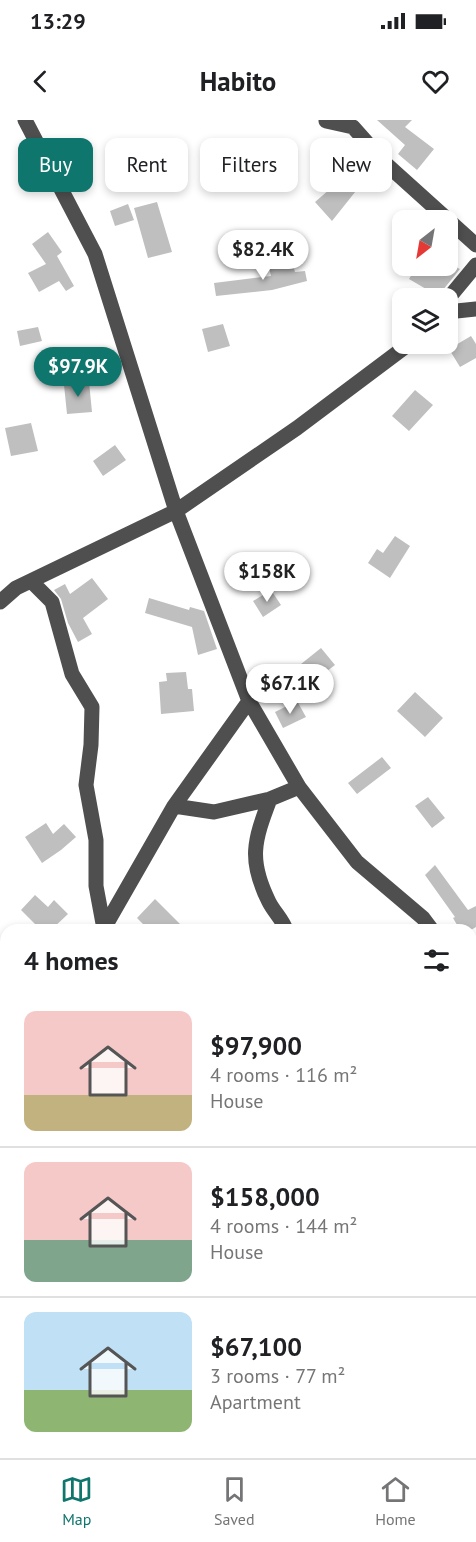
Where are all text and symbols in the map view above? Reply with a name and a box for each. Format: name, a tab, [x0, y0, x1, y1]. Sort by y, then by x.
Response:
text: 13:29	[30, 7, 86, 35]
text: Habito	[200, 64, 276, 98]
icon: back	[24, 65, 57, 98]
icon: heart	[419, 65, 452, 98]
chip: Buy	[18, 138, 93, 192]
chip: Rent	[105, 138, 188, 192]
chip: Filters	[200, 138, 298, 192]
chip: New	[310, 138, 392, 192]
north arrow	[392, 210, 458, 276]
map controls	[392, 210, 458, 354]
pin: $82.4K	[214, 230, 312, 281]
text: $82.4K	[232, 236, 294, 262]
button: layers	[392, 288, 458, 354]
pin: $97.9K	[29, 347, 127, 398]
text: $97.9K	[48, 353, 108, 379]
pin: $158K	[225, 552, 309, 603]
text: $158K	[238, 558, 296, 584]
pin: $67.1K	[241, 664, 339, 715]
text: $67.1K	[260, 670, 320, 696]
text: 4 homes	[24, 944, 119, 977]
icon: filters	[420, 944, 453, 977]
text: $97,900	[210, 1029, 302, 1062]
icon: home	[72, 1035, 144, 1107]
text: 4 rooms · 116 m²	[210, 1062, 357, 1088]
text: House	[210, 1088, 264, 1114]
text: $158,000	[210, 1180, 320, 1213]
icon: home	[72, 1186, 144, 1258]
text: 4 rooms · 144 m²	[210, 1213, 357, 1239]
text: House	[210, 1239, 264, 1265]
text: $67,100	[210, 1330, 302, 1363]
icon: home	[72, 1336, 144, 1408]
text: 3 rooms · 77 m²	[210, 1363, 345, 1389]
text: Apartment	[210, 1389, 301, 1415]
tab: Map	[60, 1473, 93, 1529]
tab: Saved	[214, 1473, 255, 1529]
tab: Home	[375, 1473, 416, 1529]

